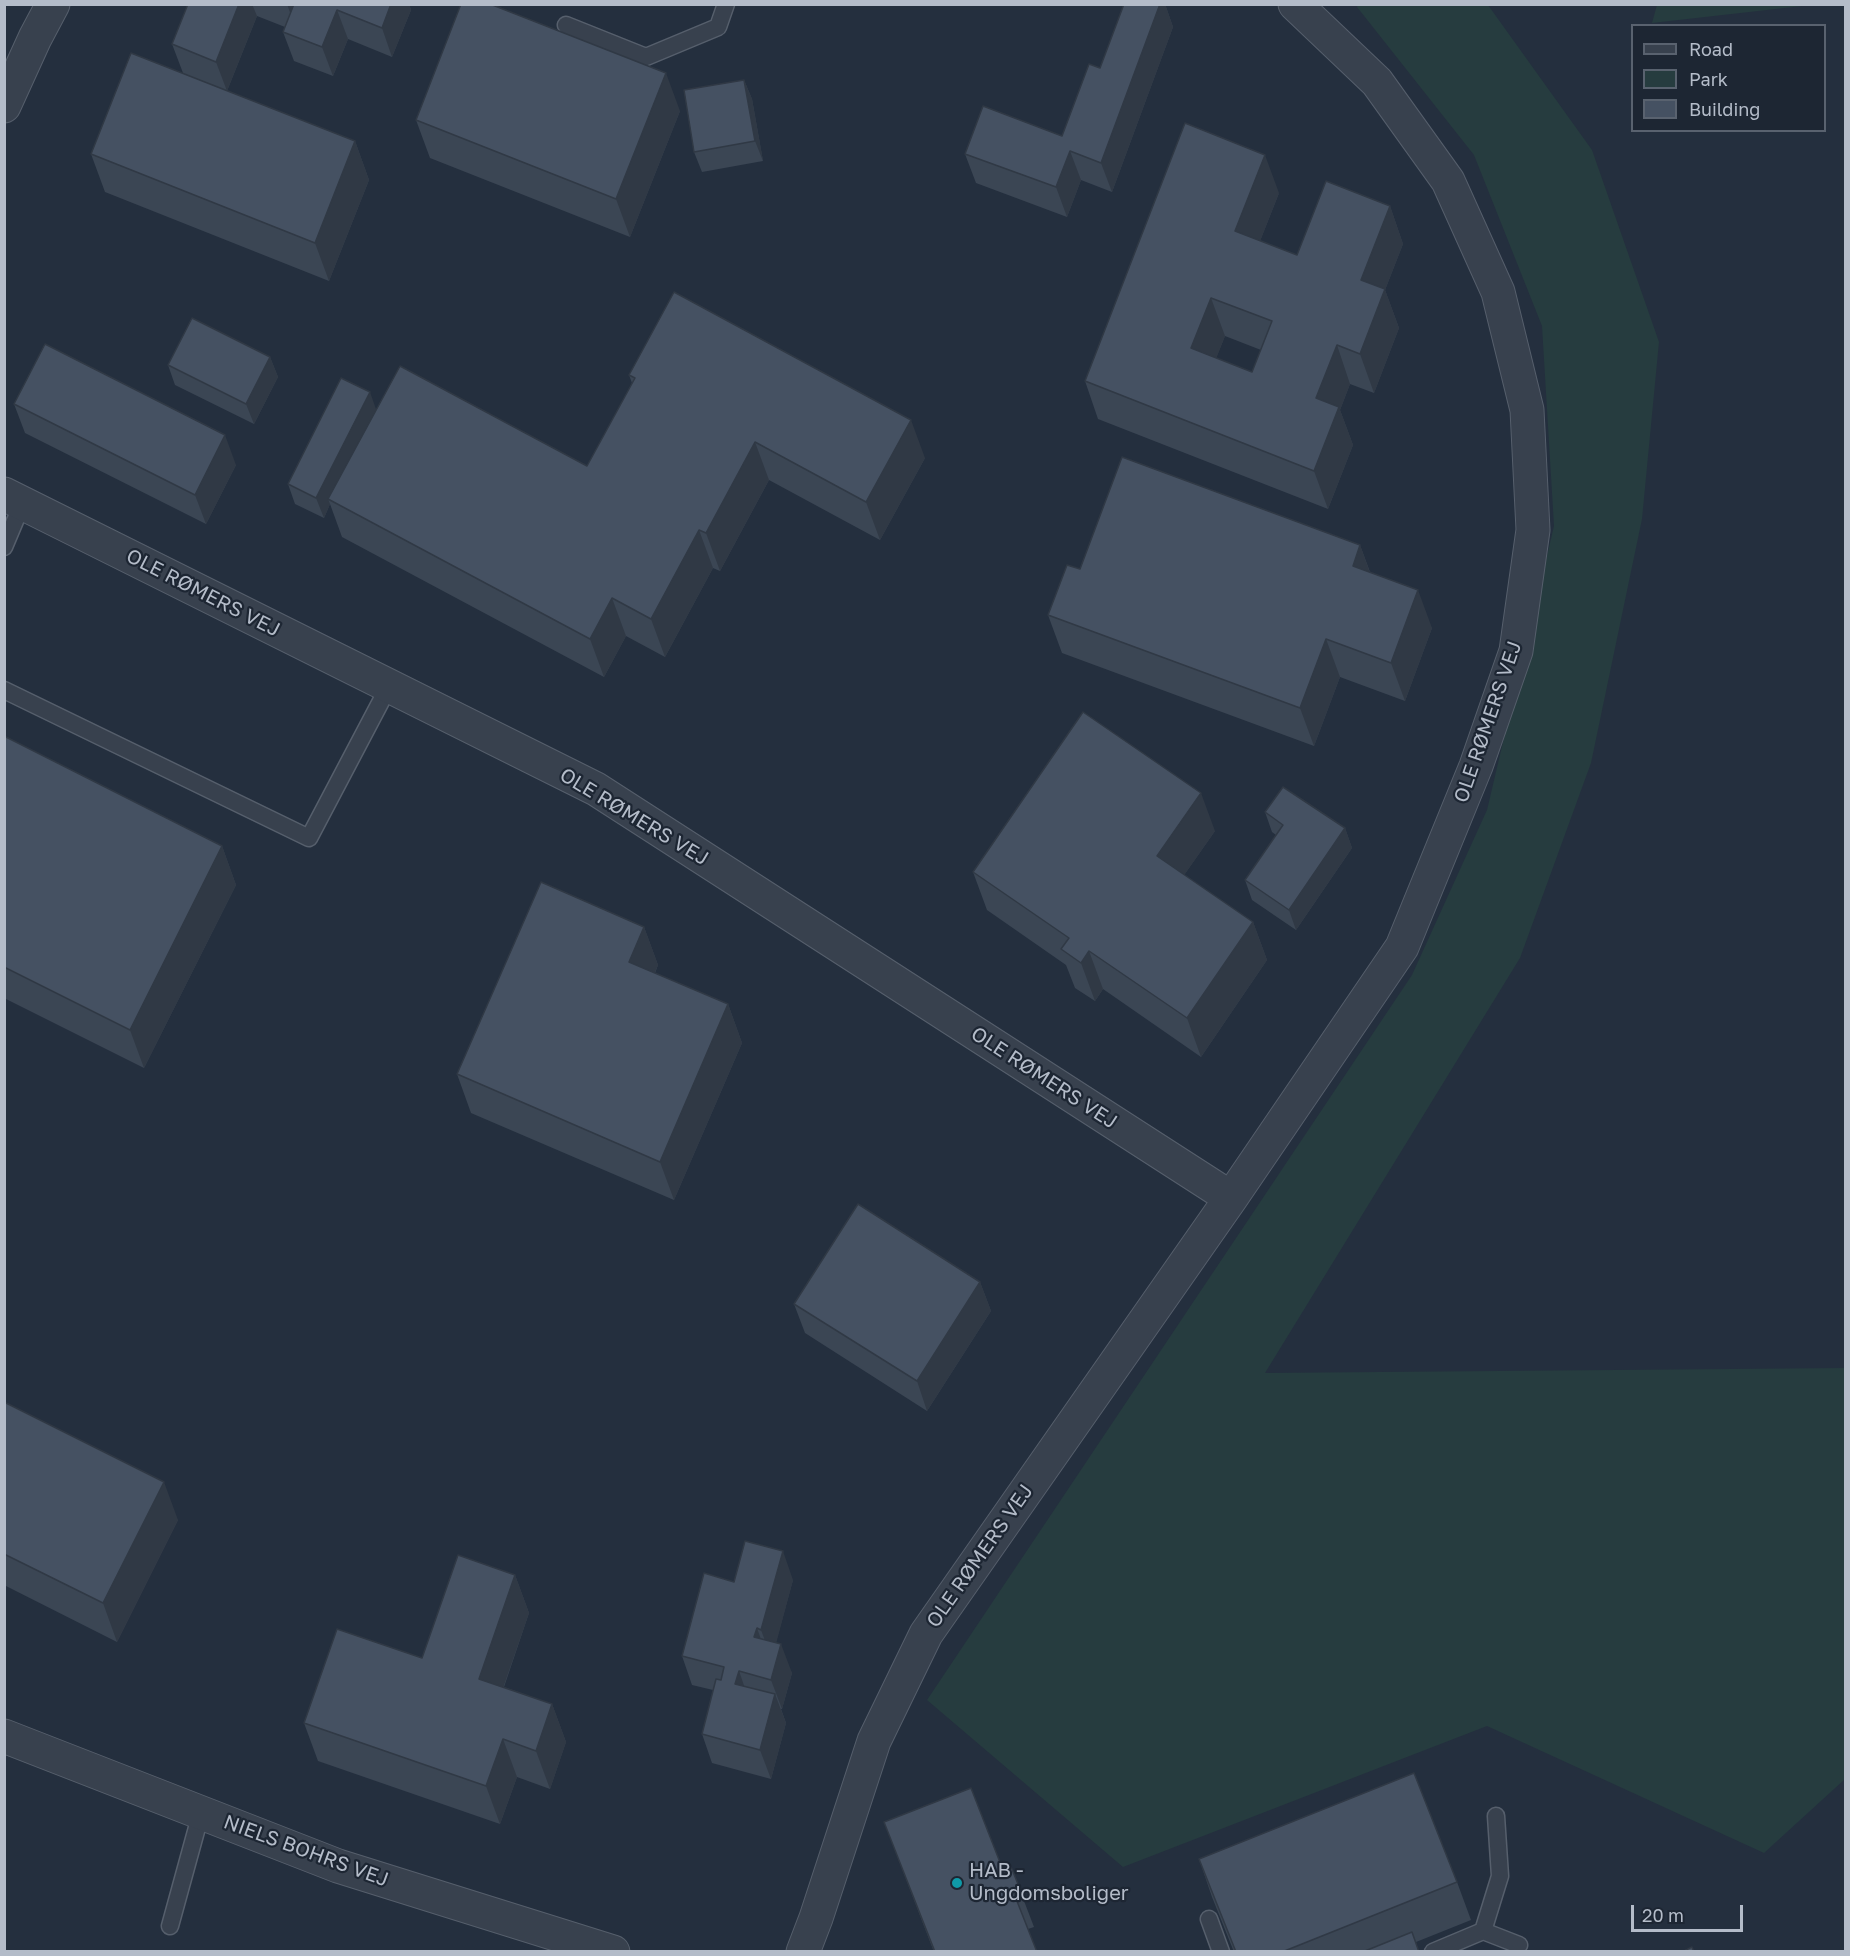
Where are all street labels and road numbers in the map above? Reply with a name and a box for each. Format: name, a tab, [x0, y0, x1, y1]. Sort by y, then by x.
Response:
street label: OLE RØMERS VEJ	[122, 544, 284, 642]
street label: OLE RØMERS VEJ	[1449, 638, 1527, 806]
street label: OLE RØMERS VEJ	[555, 763, 713, 871]
street label: OLE RØMERS VEJ	[966, 1022, 1122, 1134]
street label: OLE RØMERS VEJ	[922, 1480, 1038, 1632]
street label: NIELS BOHRS VEJ	[220, 1810, 392, 1892]

